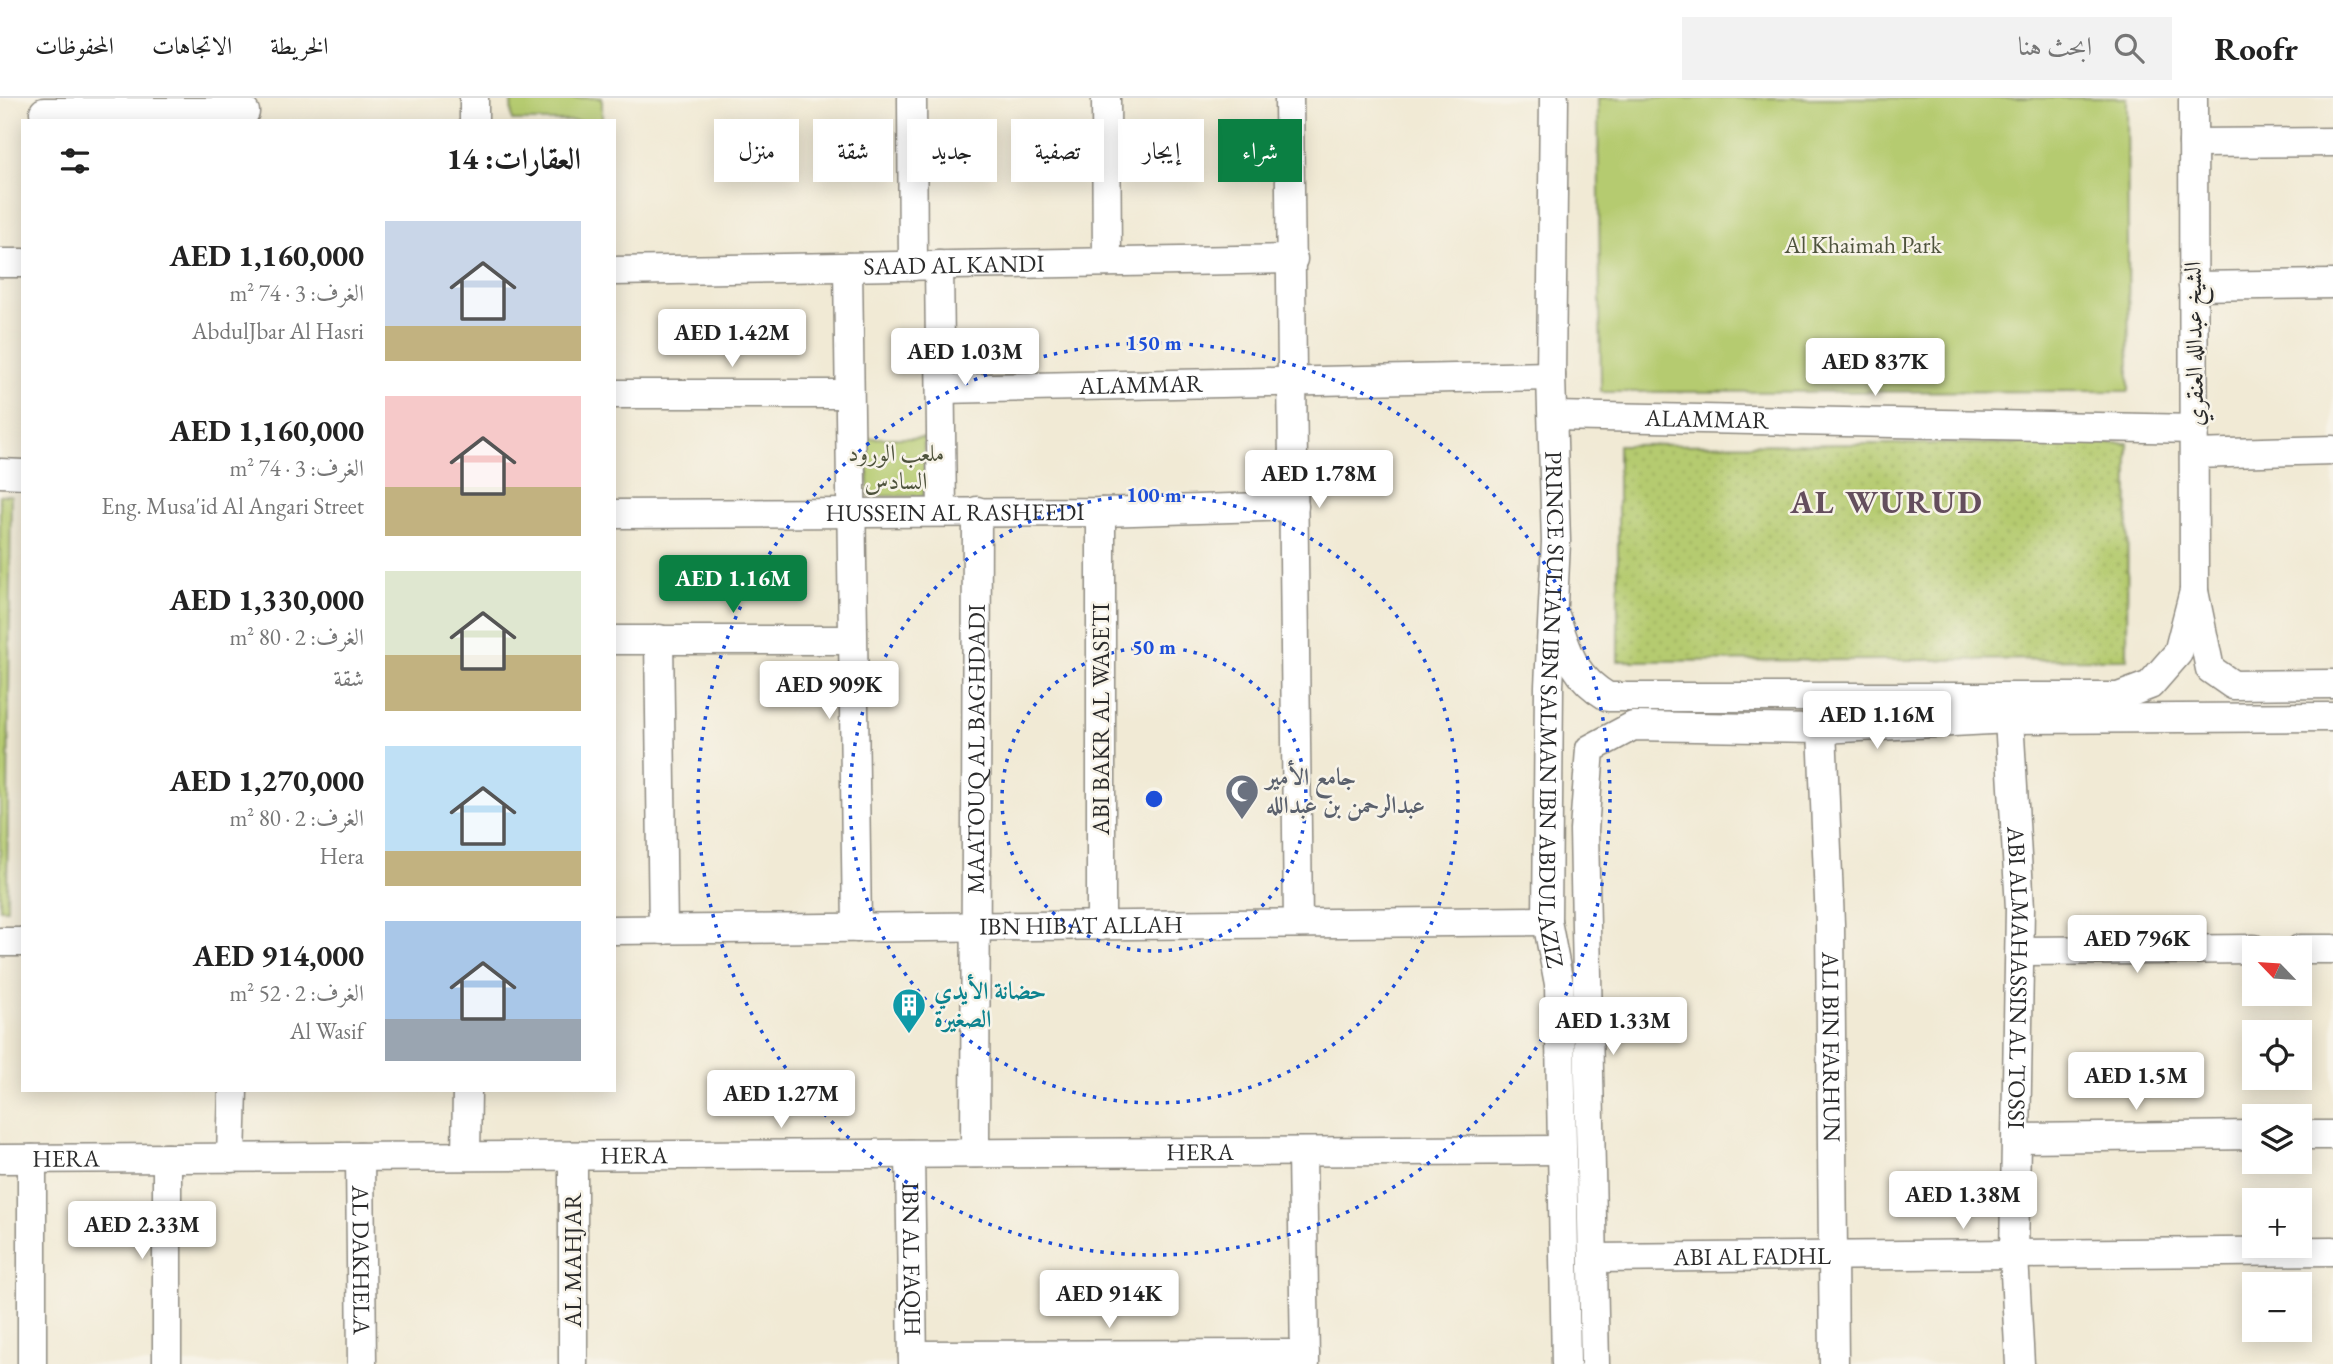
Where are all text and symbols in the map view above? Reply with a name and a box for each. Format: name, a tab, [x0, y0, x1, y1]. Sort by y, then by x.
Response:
search box	[1682, 17, 2172, 80]
text: Roofr	[2214, 27, 2298, 70]
text: ابحث هنا	[2018, 29, 2092, 63]
icon: search	[2110, 29, 2148, 67]
text: المحفوظات	[35, 30, 114, 61]
text: الاتجاهات	[152, 30, 232, 61]
text: الخريطة	[270, 30, 329, 61]
chip: منزل	[714, 119, 799, 182]
chip: شقة	[813, 119, 893, 182]
chip: جديد	[907, 119, 997, 182]
chip: تصفية	[1011, 119, 1104, 182]
chip: إيجار	[1118, 119, 1204, 182]
chip: شراء	[1218, 119, 1302, 182]
text: العقارات: 14	[446, 139, 581, 178]
icon: filters	[56, 142, 94, 180]
park label: Al Khaimah Park	[1783, 229, 1943, 260]
text: AED 1,160,000	[170, 236, 364, 275]
street label: SAAD AL KANDI	[863, 247, 1045, 282]
icon: home	[441, 249, 525, 333]
street label: الشيخ عبدالله العنقري	[2177, 261, 2216, 427]
text: الغرف: 3 · 74 m²	[229, 278, 364, 308]
pin: AED 1.42M	[652, 310, 812, 369]
text: AbdulJbar Al Hasri	[192, 316, 364, 346]
text: AED 1.42M	[674, 317, 790, 347]
pin: AED 1.03M	[885, 328, 1045, 388]
text: 150 m	[1126, 329, 1182, 356]
text: AED 1.03M	[907, 336, 1023, 366]
pin: AED 837K	[1803, 338, 1947, 398]
text: AED 837K	[1822, 346, 1928, 376]
street label: ALAMMAR	[1078, 367, 1204, 401]
street label: ALAMMAR	[1644, 402, 1770, 435]
text: AED 1,160,000	[170, 411, 364, 450]
icon: home	[441, 424, 525, 508]
park label: ملعب الورود السادس	[848, 437, 944, 496]
pin: AED 1.78M	[1239, 450, 1399, 510]
street label: PRINCE SULTAN IBN SALMAN IBN ABDULAZIZ	[1531, 451, 1572, 971]
text: الغرف: 3 · 74 m²	[229, 453, 364, 483]
text: AED 1.78M	[1261, 458, 1377, 488]
text: 100 m	[1126, 481, 1182, 508]
district label: AL WURUD	[1789, 481, 1984, 523]
text: Eng. Musa'id Al Angari Street	[101, 491, 364, 521]
street label: HUSSEIN AL RASHEEDI	[825, 496, 1085, 528]
pin: AED 1.16M	[653, 556, 813, 615]
text: AED 1.16M	[675, 563, 791, 593]
text: AED 1,330,000	[170, 580, 364, 619]
icon: home	[441, 599, 525, 683]
street label: ABI BAKR AL WASETI	[1085, 603, 1116, 836]
street label: MAATOUQ AL BAGHDADI	[960, 604, 992, 894]
text: الغرف: 2 · 80 m²	[229, 622, 364, 652]
text: 50 m	[1132, 633, 1176, 660]
pin: AED 909K	[757, 662, 901, 721]
text: شقة	[334, 663, 364, 693]
text: AED 909K	[776, 669, 882, 699]
pin: AED 1.16M	[1797, 692, 1957, 751]
text: AED 1.16M	[1819, 699, 1935, 729]
place label: جامع الأمير عبدالرحمن بن عبدالله	[1263, 759, 1425, 821]
text: AED 1,270,000	[170, 761, 364, 800]
mosque icon: جامع الأمير عبدالرحمن بن عبدالله	[1223, 772, 1261, 821]
icon: home	[441, 774, 525, 858]
centre of rings	[1142, 787, 1166, 811]
text: الغرف: 2 · 80 m²	[229, 803, 364, 833]
street label: ABI ALMAHASSIN AL TOSSI	[2000, 824, 2036, 1129]
text: Hera	[320, 841, 364, 871]
street label: IBN HIBAT ALLAH	[979, 909, 1183, 941]
pin: AED 796K	[2065, 916, 2209, 975]
text: AED 796K	[2084, 923, 2190, 953]
text: AED 914,000	[193, 936, 364, 975]
north arrow	[2242, 936, 2312, 1006]
map controls	[2242, 936, 2312, 1342]
icon: home	[441, 949, 525, 1033]
street label: ALI BIN FARHUN	[1815, 951, 1848, 1142]
place label: حضانة الأيدي الصغيرة	[934, 973, 1046, 1034]
text: الغرف: 2 · 52 m²	[229, 978, 364, 1008]
building icon: حضانة الأيدي الصغيرة	[890, 986, 928, 1035]
pin: AED 1.33M	[1533, 998, 1693, 1057]
text: AED 1.33M	[1555, 1005, 1671, 1035]
text: Al Wasif	[290, 1016, 364, 1046]
button: locate	[2242, 1020, 2312, 1090]
pin: AED 1.5M	[2064, 1052, 2208, 1112]
text: AED 1.5M	[2084, 1060, 2188, 1090]
pin: AED 1.27M	[701, 1070, 861, 1130]
text: AED 1.27M	[723, 1078, 839, 1108]
button: layers	[2242, 1104, 2312, 1174]
street label: HERA	[1166, 1136, 1234, 1167]
street label: HERA	[600, 1139, 668, 1171]
street label: HERA	[32, 1142, 100, 1174]
pin: AED 1.38M	[1883, 1172, 2043, 1231]
text: AED 1.38M	[1905, 1179, 2021, 1209]
street label: IBN AL FAQIH	[895, 1182, 929, 1336]
street label: AL DAKHELA	[345, 1184, 378, 1335]
button: +	[2242, 1188, 2312, 1258]
street label: AL MAHJAR	[557, 1192, 588, 1328]
pin: AED 2.33M	[62, 1202, 222, 1261]
text: AED 2.33M	[84, 1209, 200, 1239]
street label: ABI AL FADHL	[1672, 1240, 1831, 1272]
pin: AED 914K	[1037, 1270, 1181, 1330]
button: −	[2242, 1272, 2312, 1342]
text: AED 914K	[1056, 1278, 1162, 1308]

